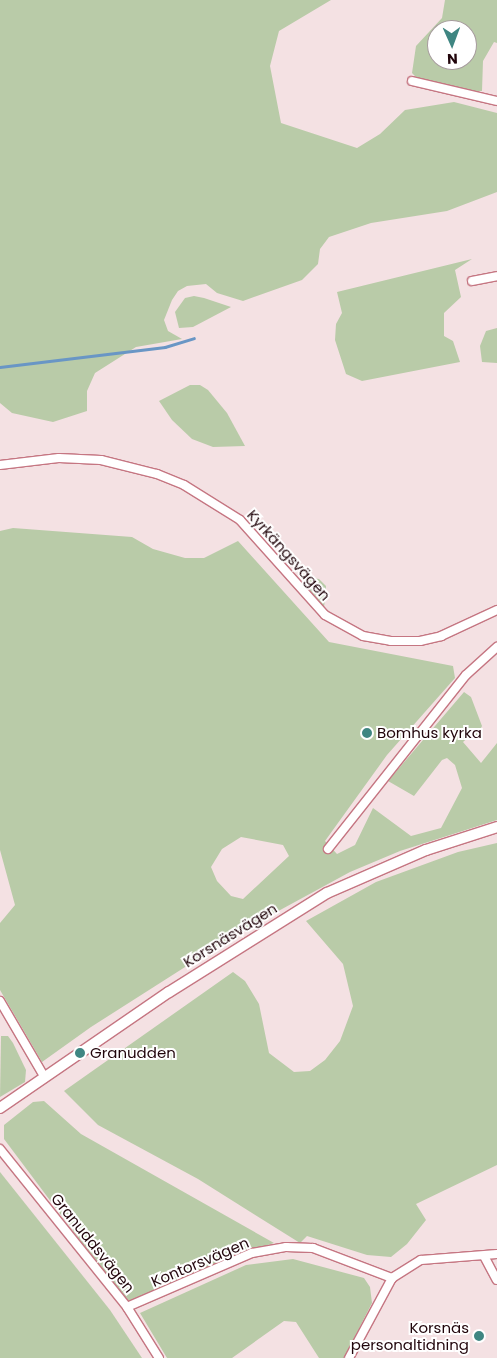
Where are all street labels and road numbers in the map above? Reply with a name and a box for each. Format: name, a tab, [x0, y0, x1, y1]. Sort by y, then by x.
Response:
street label: Kyrkängsvägen	[243, 506, 335, 604]
street label: Korsnäsvägen	[180, 899, 280, 971]
street label: Granuddsvägen	[48, 1190, 138, 1296]
street label: Kontorsvägen	[148, 1233, 252, 1291]

